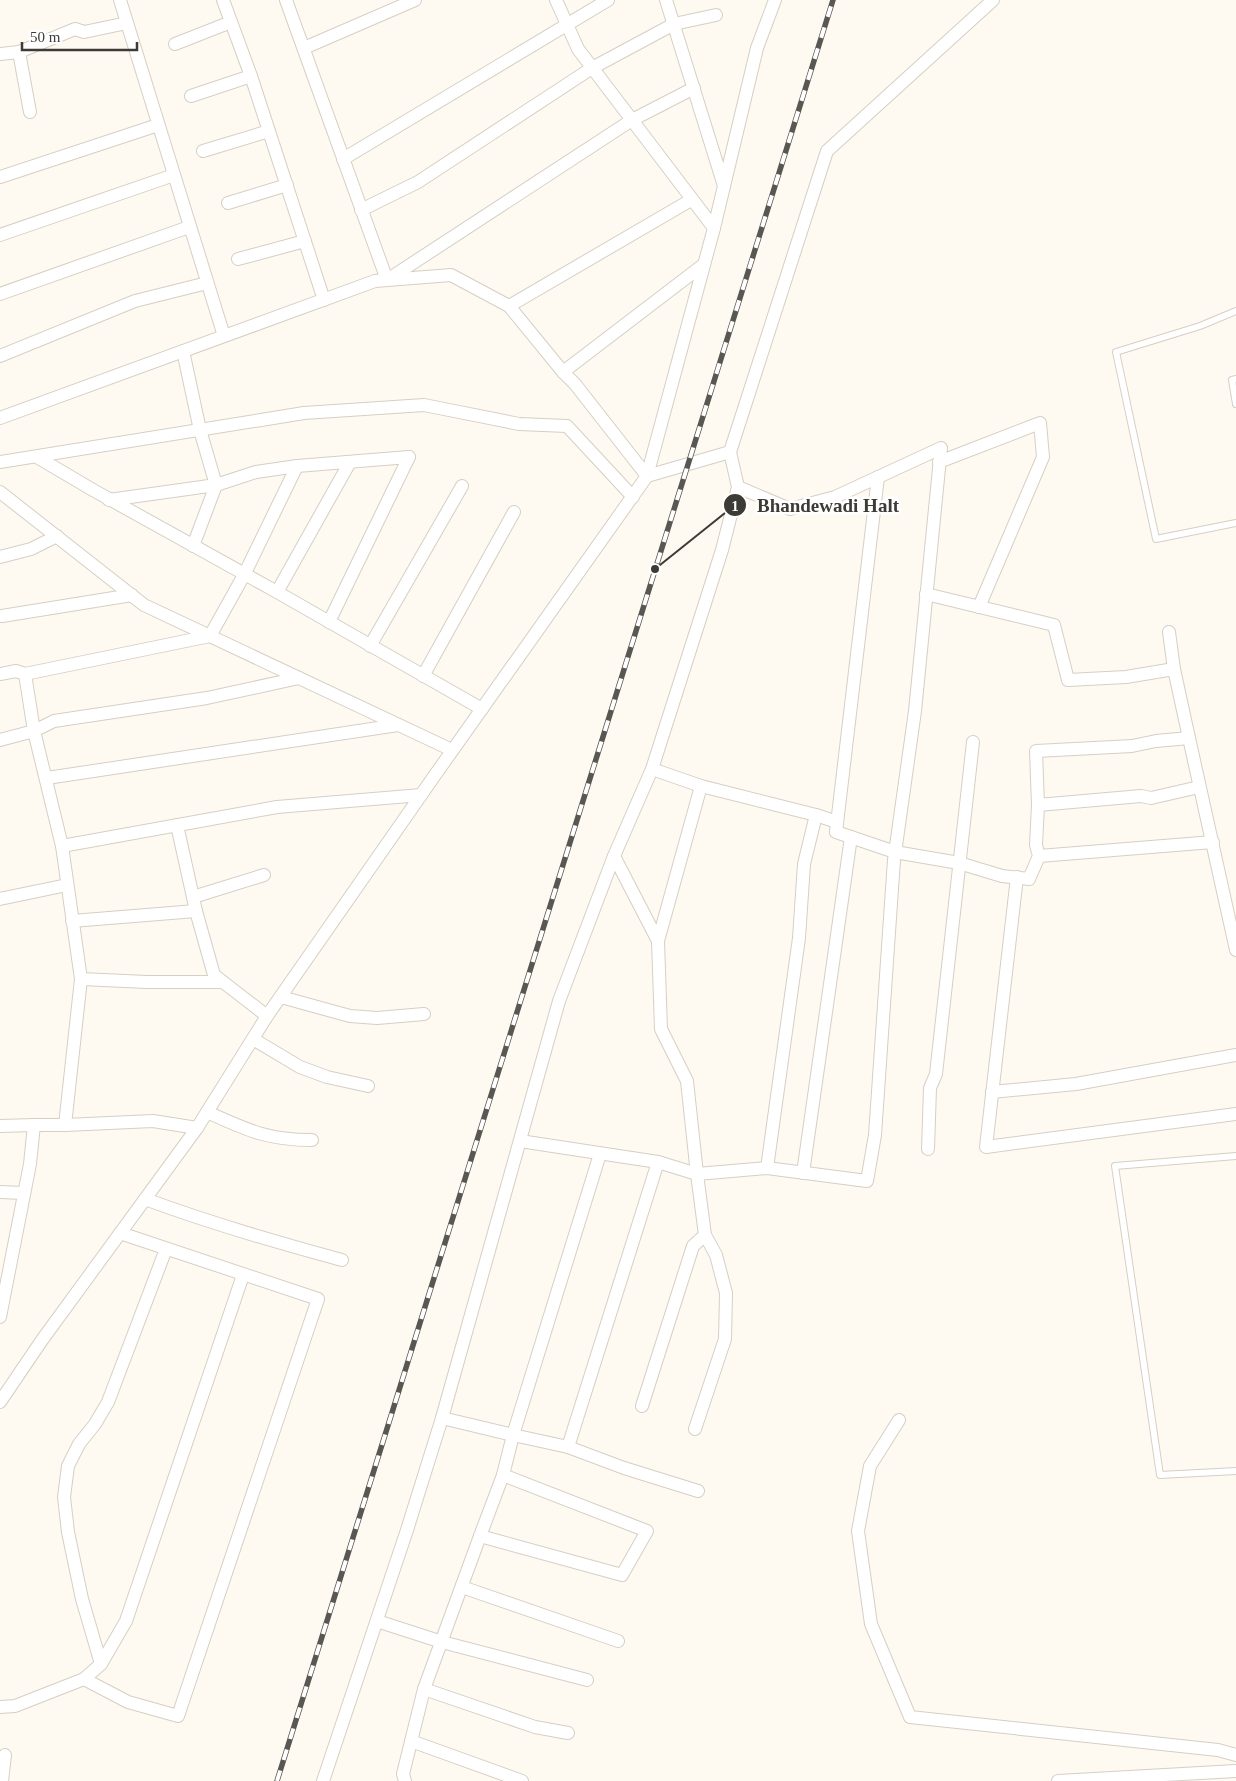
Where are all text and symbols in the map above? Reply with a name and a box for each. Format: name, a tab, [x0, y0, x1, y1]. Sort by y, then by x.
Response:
scale bar	[22, 20, 138, 52]
text: 50 m	[30, 29, 61, 45]
callout: Bhandewadi Halt	[722, 488, 909, 522]
text: Bhandewadi Halt	[757, 495, 900, 516]
text: 1	[731, 498, 739, 514]

